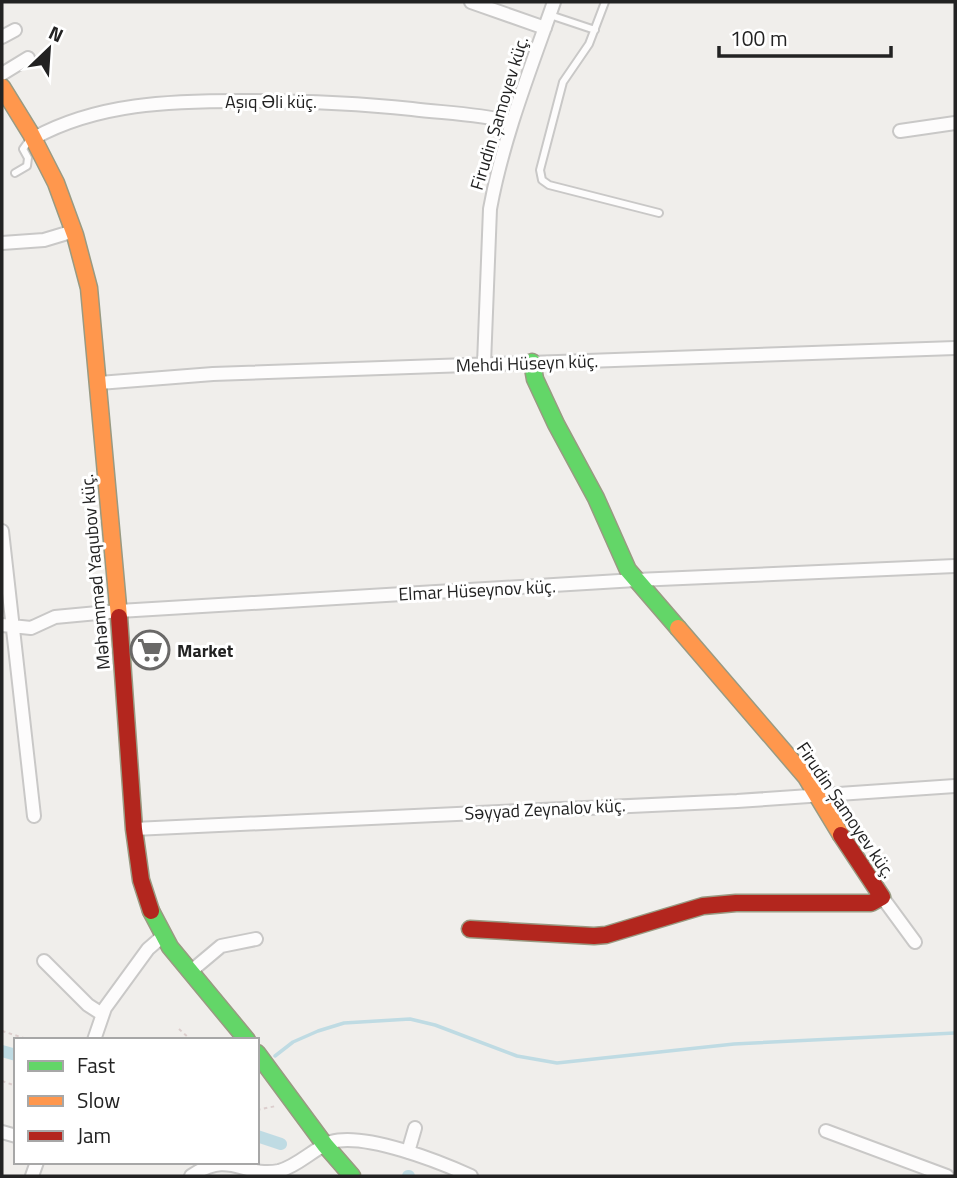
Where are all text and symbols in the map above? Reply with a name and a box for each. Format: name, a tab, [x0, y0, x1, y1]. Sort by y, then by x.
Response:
north arrow	[14, 14, 84, 84]
scale bar	[719, 14, 890, 58]
text: N	[44, 17, 68, 49]
text: 100 m	[730, 22, 787, 54]
street label: Firudin Şamoyev küç.	[463, 33, 535, 193]
street label: Aşıq Əli küç.	[225, 88, 317, 115]
street label: Mehdi Hüseyn küç.	[455, 347, 599, 379]
street label: Məhəmməd Yaqubov küç.	[73, 473, 117, 671]
street label: Elmar Hüseynov küç.	[398, 572, 556, 608]
supermarket icon: Market	[129, 629, 171, 671]
place label: Market	[177, 637, 234, 664]
street label: Firudin Şamoyev küç.	[790, 736, 902, 884]
street label: Səyyad Zeynalov küç.	[464, 791, 626, 827]
legend	[14, 1038, 259, 1164]
text: Fast	[77, 1049, 116, 1081]
text: Slow	[77, 1084, 120, 1116]
text: Jam	[77, 1119, 111, 1151]

